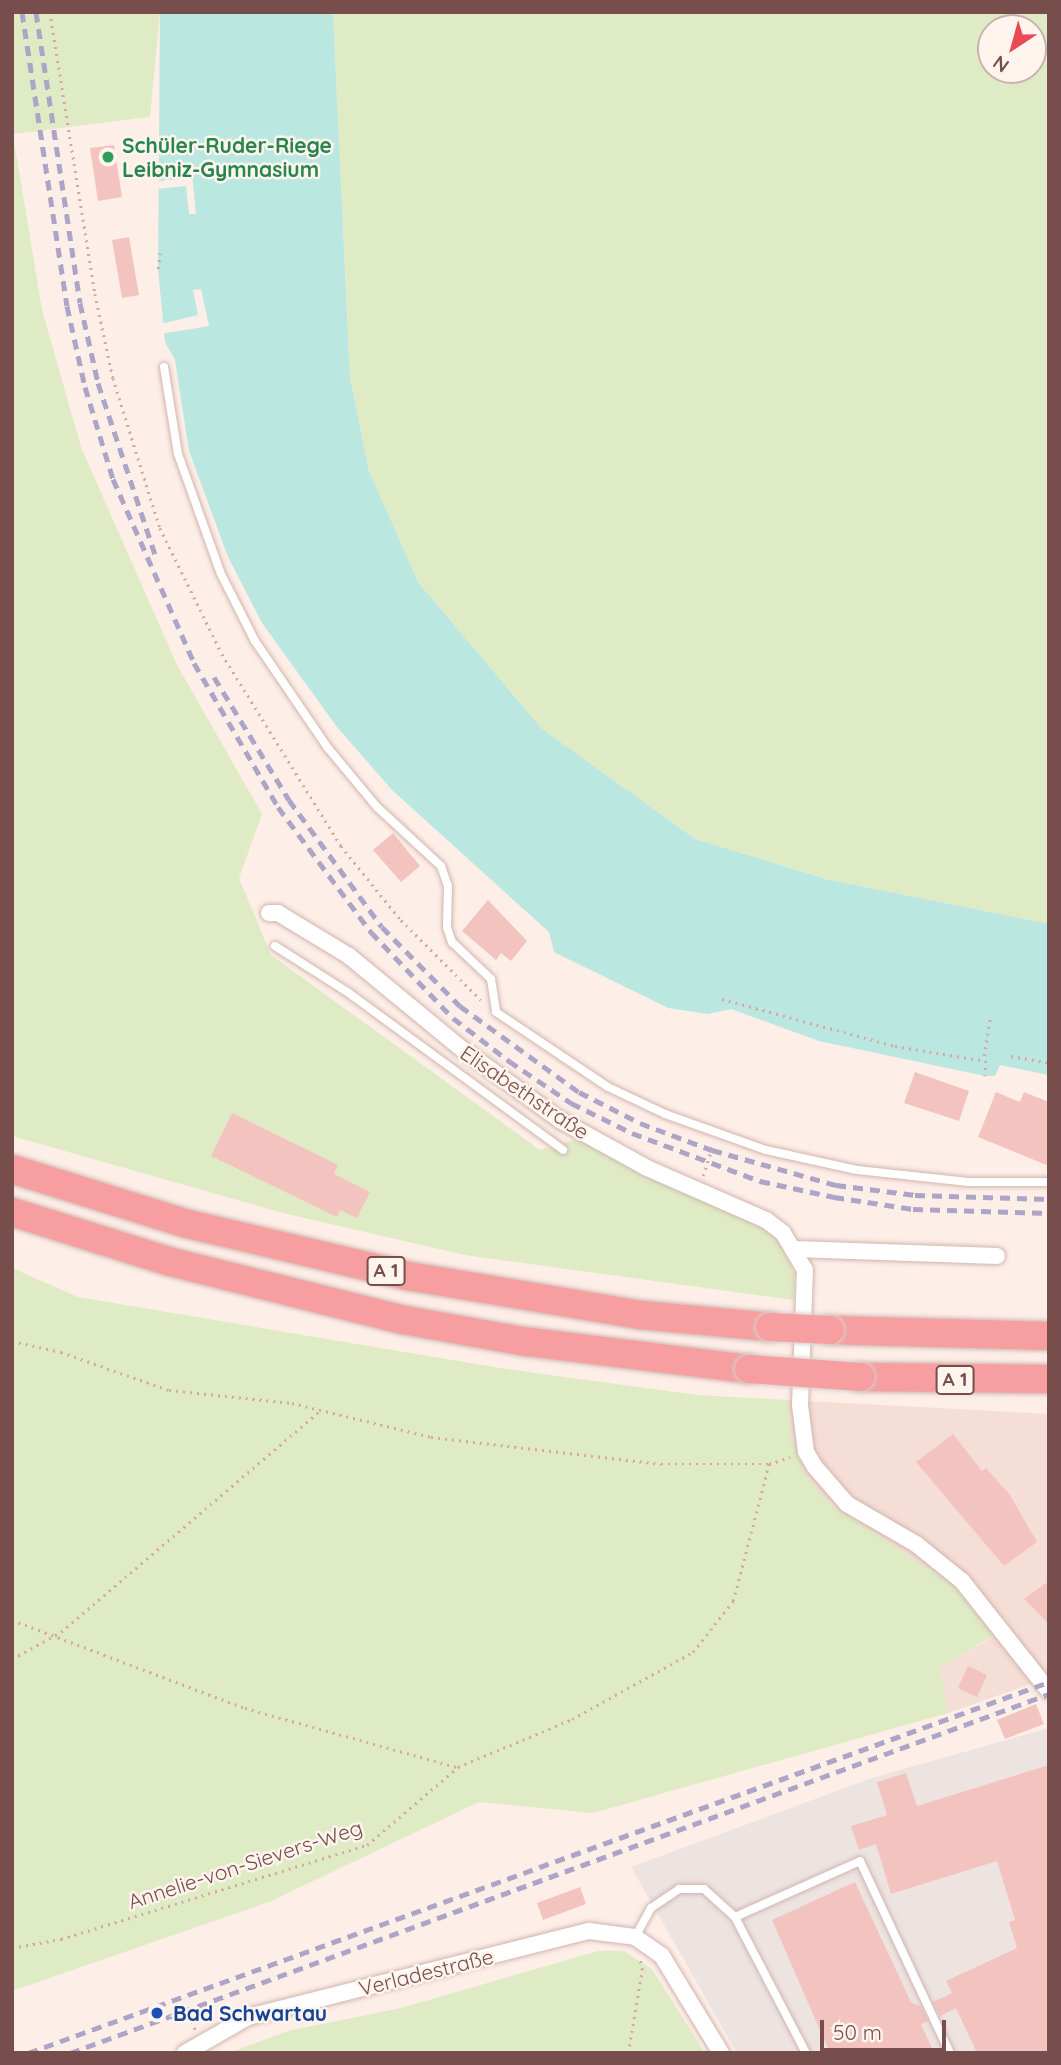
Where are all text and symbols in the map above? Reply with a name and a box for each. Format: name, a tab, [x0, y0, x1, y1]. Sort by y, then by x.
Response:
north arrow	[977, 14, 1047, 84]
text: N	[988, 51, 1014, 78]
place label: Schüler-Ruder-Riege Leibniz-Gymnasium	[122, 132, 332, 182]
marker: Schüler-Ruder-Riege Leibniz-Gymnasium	[100, 149, 116, 165]
street label: Elisabethstraße	[456, 1040, 594, 1144]
road number: A 1	[365, 1256, 407, 1287]
road number: A 1	[934, 1364, 976, 1396]
street label: Annelie-von-Sievers-Weg	[125, 1814, 365, 1914]
street label: Verladestraße	[356, 1943, 496, 2001]
place label: Bad Schwartau	[173, 2000, 327, 2026]
marker: Bad Schwartau	[147, 2003, 167, 2023]
scale bar	[823, 2006, 949, 2050]
text: 50 m	[833, 2019, 882, 2045]

